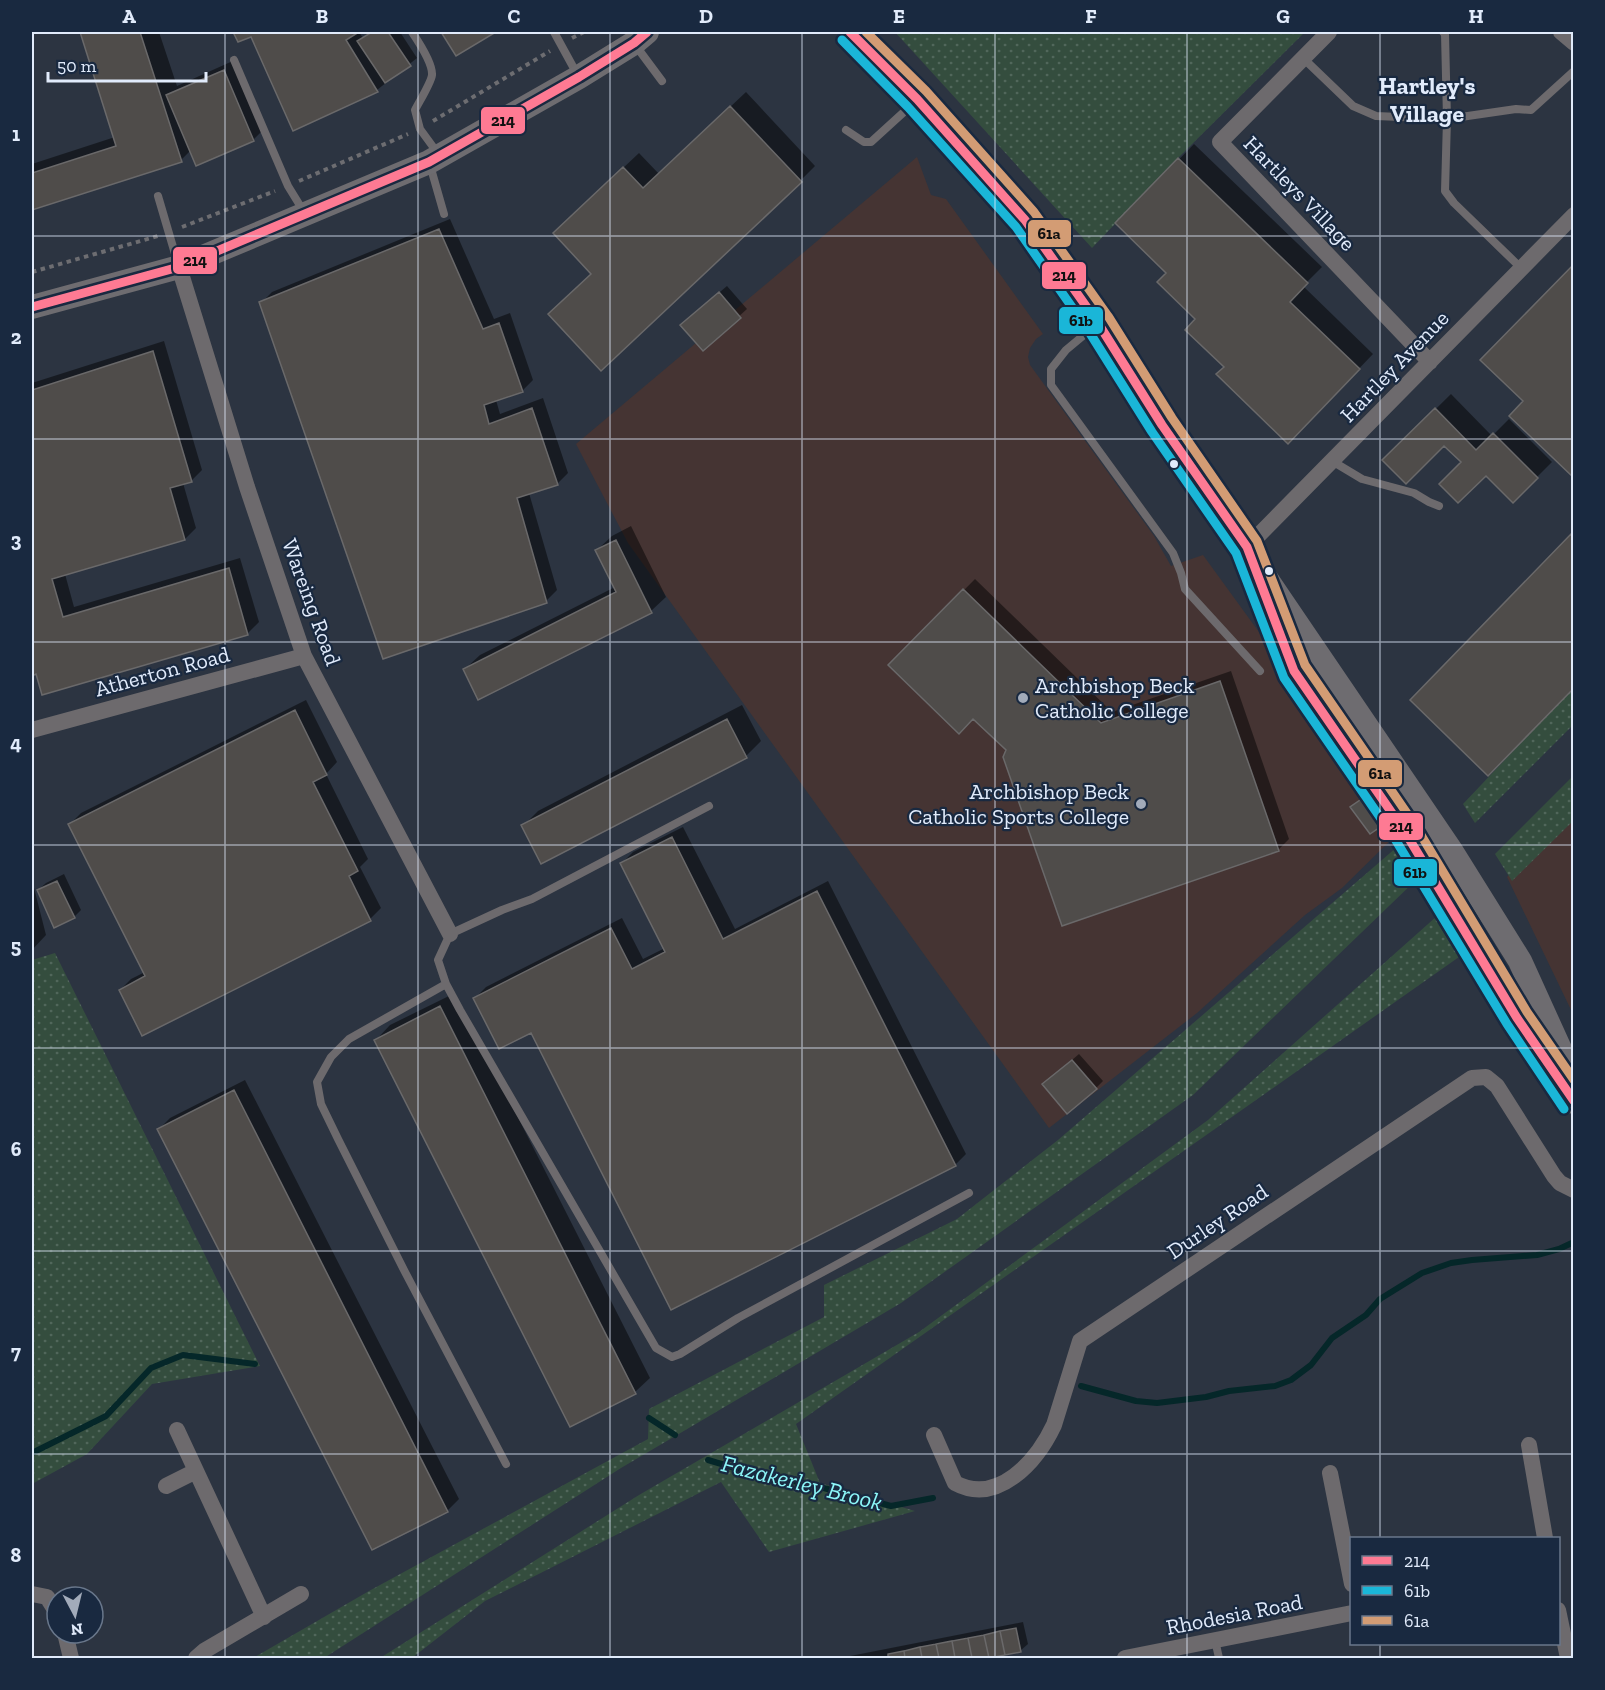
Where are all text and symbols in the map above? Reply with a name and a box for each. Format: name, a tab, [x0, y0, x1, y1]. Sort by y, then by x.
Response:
text: A	[122, 4, 136, 28]
text: B	[316, 4, 328, 28]
text: C	[508, 4, 521, 28]
text: D	[699, 4, 713, 28]
text: E	[893, 4, 905, 28]
text: F	[1085, 4, 1097, 28]
text: G	[1276, 4, 1290, 28]
text: H	[1468, 4, 1484, 28]
scale bar	[48, 45, 206, 83]
text: 50 m	[57, 55, 97, 77]
district label: Hartley's Village	[1378, 71, 1476, 128]
line badge: 214	[480, 106, 526, 135]
text: 214	[491, 111, 515, 130]
text: 1	[12, 122, 20, 146]
street label: Hartleys Village	[1238, 130, 1361, 257]
line badge: 61a	[1027, 219, 1072, 248]
text: 61a	[1037, 224, 1061, 243]
line badge: 214	[172, 246, 218, 275]
text: 214	[183, 251, 207, 270]
line badge: 214	[1041, 261, 1087, 290]
text: 214	[1052, 266, 1076, 285]
street label: Hartley Avenue	[1334, 305, 1454, 428]
line badge: 61b	[1058, 306, 1104, 335]
text: 61b	[1069, 311, 1093, 330]
text: 2	[11, 325, 22, 349]
unlabelled marker	[1168, 458, 1180, 470]
text: 3	[11, 528, 22, 552]
street label: Wareing Road	[276, 535, 347, 669]
unlabelled marker	[1263, 565, 1275, 577]
street label: Atherton Road	[92, 641, 232, 702]
place label: Archbishop Beck Catholic College	[1035, 672, 1195, 724]
marker: Archbishop Beck Catholic College	[1016, 691, 1030, 705]
text: 4	[10, 731, 22, 755]
line badge: 61a	[1357, 759, 1403, 788]
text: 61a	[1368, 764, 1392, 783]
place label: Archbishop Beck Catholic Sports College	[908, 778, 1130, 830]
marker: Archbishop Beck Catholic Sports College	[1134, 797, 1148, 811]
line badge: 214	[1378, 812, 1424, 841]
text: 214	[1389, 817, 1413, 836]
line badge: 61b	[1393, 858, 1438, 887]
text: 61b	[1403, 863, 1427, 882]
text: 5	[11, 934, 21, 958]
text: 6	[11, 1137, 22, 1161]
street label: Durley Road	[1162, 1178, 1273, 1265]
text: 7	[11, 1340, 21, 1364]
water label: Fazakerley Brook	[719, 1448, 886, 1517]
legend	[1350, 1537, 1560, 1645]
text: 8	[11, 1543, 22, 1567]
text: 214	[1404, 1550, 1430, 1572]
text: 61b	[1404, 1580, 1430, 1602]
north arrow	[45, 1585, 105, 1645]
street label: Rhodesia Road	[1164, 1588, 1305, 1641]
text: 61a	[1404, 1610, 1429, 1632]
text: N	[70, 1619, 84, 1640]

